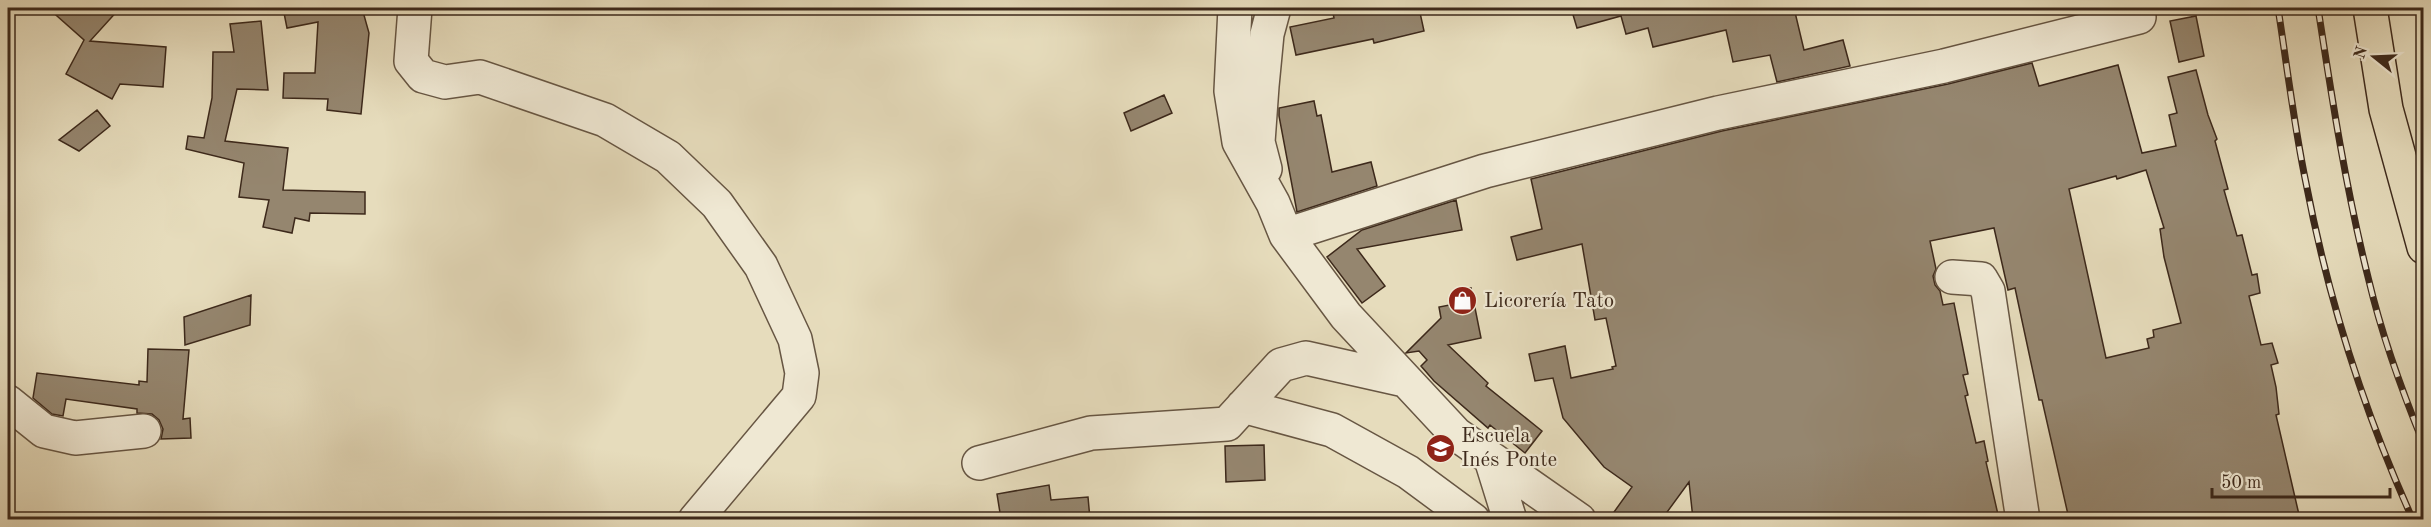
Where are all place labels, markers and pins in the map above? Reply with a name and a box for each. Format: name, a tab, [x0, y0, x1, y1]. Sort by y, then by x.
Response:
shop icon: Licorería Tato	[1447, 285, 1479, 317]
place label: Licorería Tato	[1484, 291, 1614, 312]
place label: Escuela Inés Ponte	[1461, 426, 1557, 471]
school or university icon: Escuela Inés Ponte	[1424, 432, 1456, 464]

